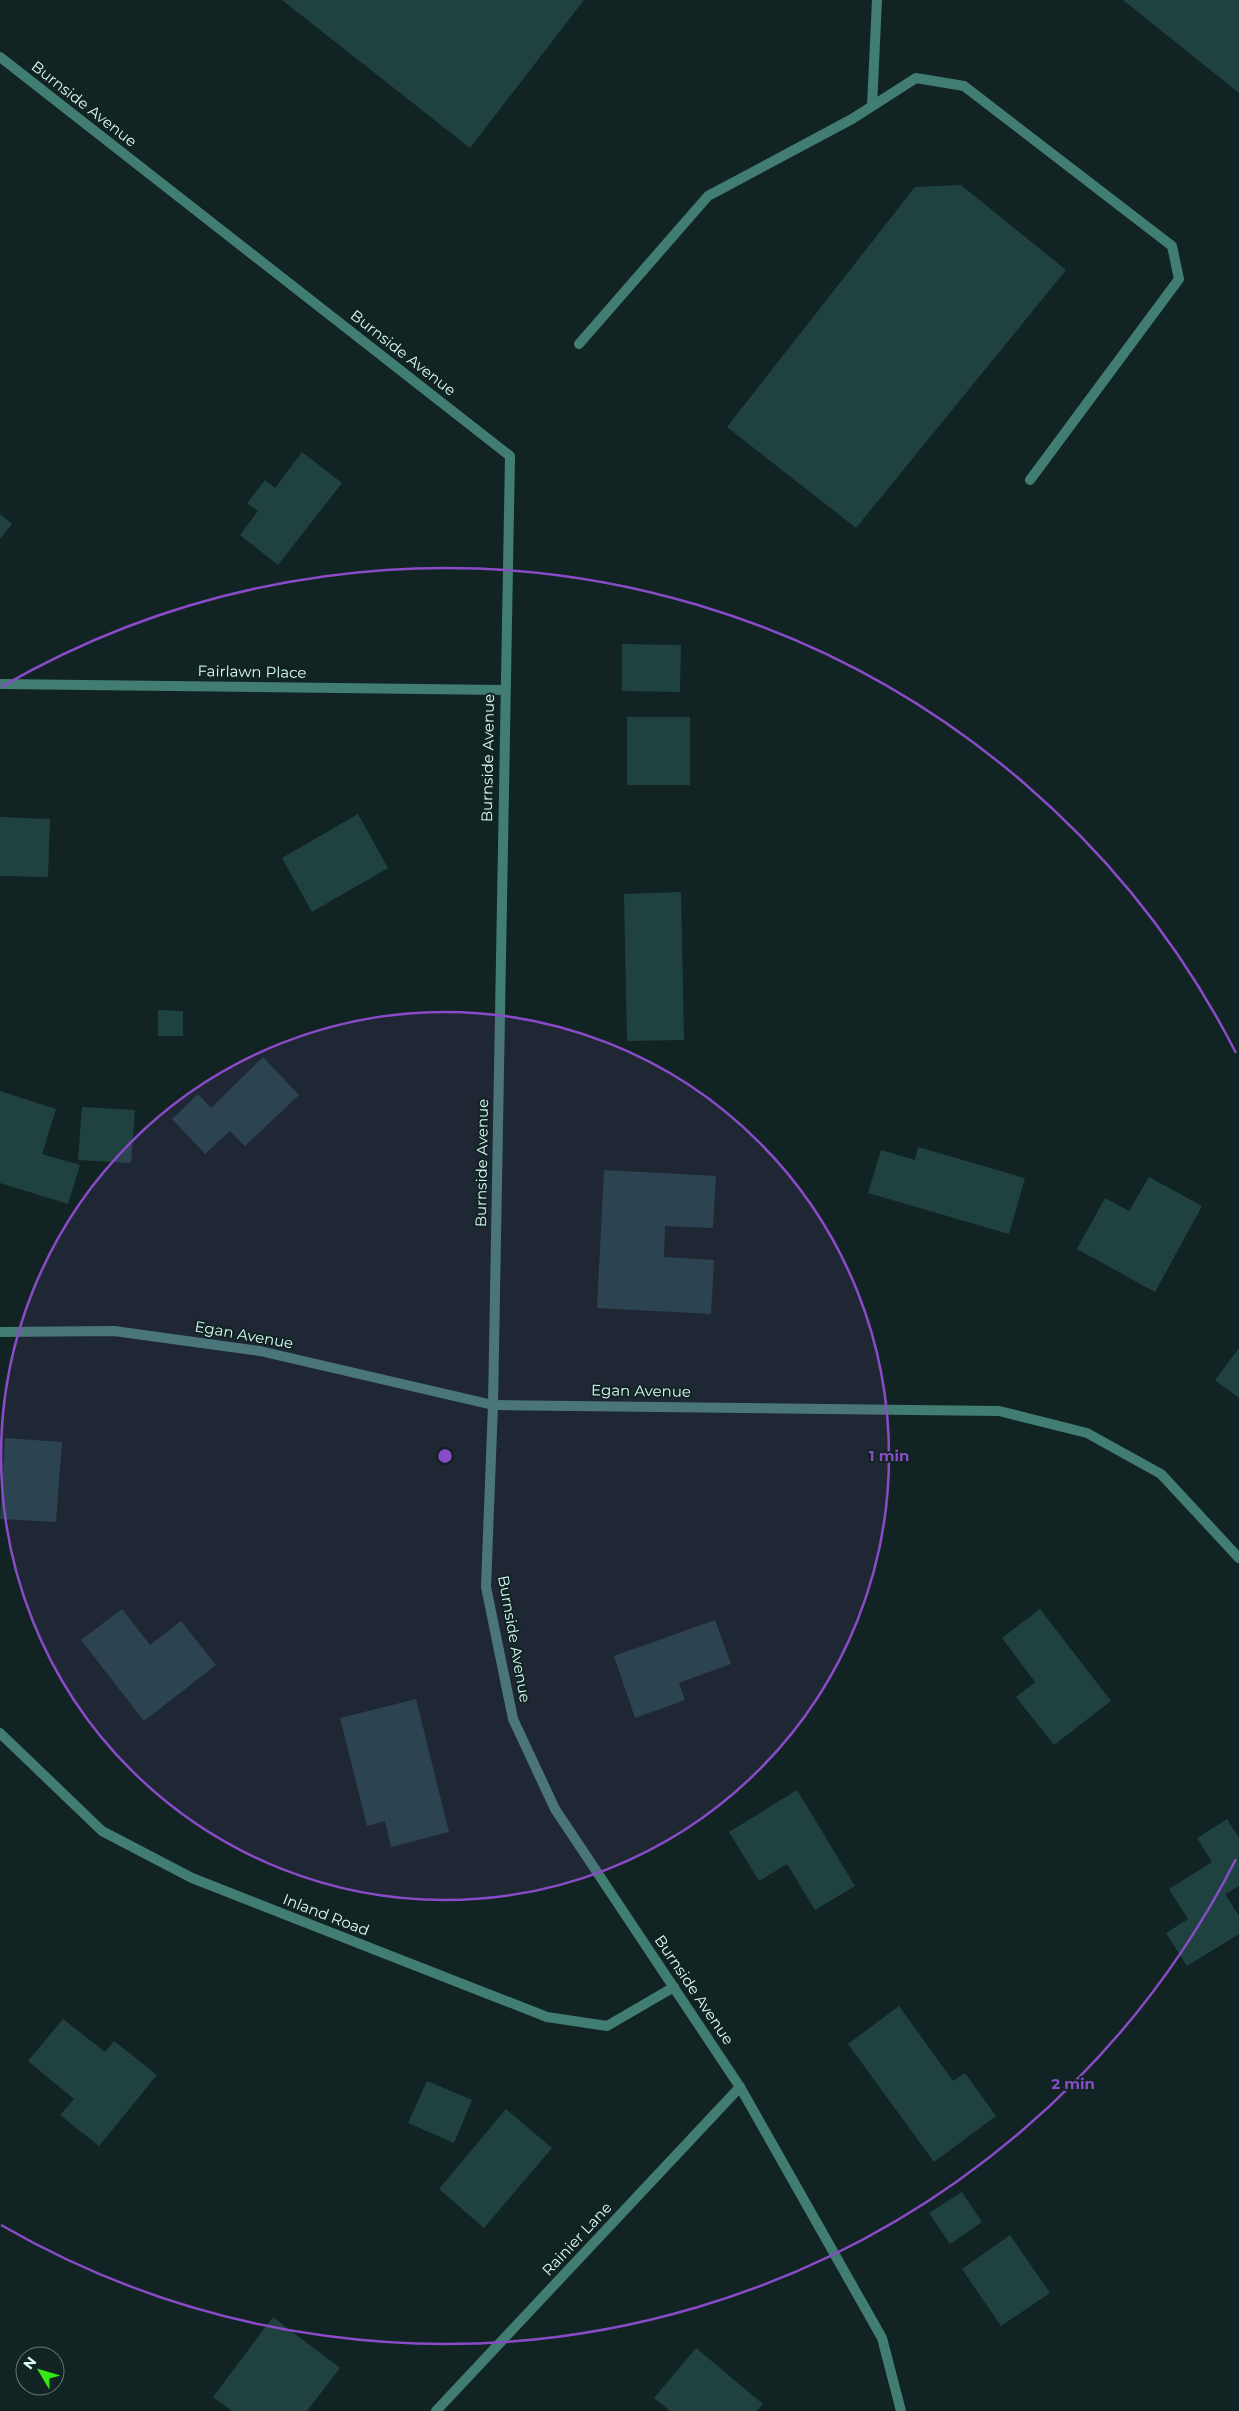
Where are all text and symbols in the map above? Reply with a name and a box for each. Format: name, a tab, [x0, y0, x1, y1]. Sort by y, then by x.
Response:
street label: Burnside Avenue	[28, 57, 141, 151]
street label: Burnside Avenue	[347, 306, 460, 400]
street label: Fairlawn Place	[197, 661, 307, 682]
street label: Burnside Avenue	[477, 694, 498, 822]
street label: Burnside Avenue	[471, 1099, 492, 1227]
street label: Egan Avenue	[193, 1316, 295, 1353]
street label: Egan Avenue	[591, 1380, 691, 1401]
text: 1 min	[869, 1446, 909, 1465]
centre of rings	[436, 1447, 454, 1465]
street label: Burnside Avenue	[494, 1574, 535, 1704]
street label: Inland Road	[280, 1889, 372, 1940]
street label: Burnside Avenue	[651, 1931, 738, 2048]
text: 2 min	[1051, 2074, 1095, 2093]
street label: Rainier Lane	[538, 2198, 616, 2279]
north arrow	[15, 2346, 65, 2396]
text: N	[19, 2353, 40, 2373]

